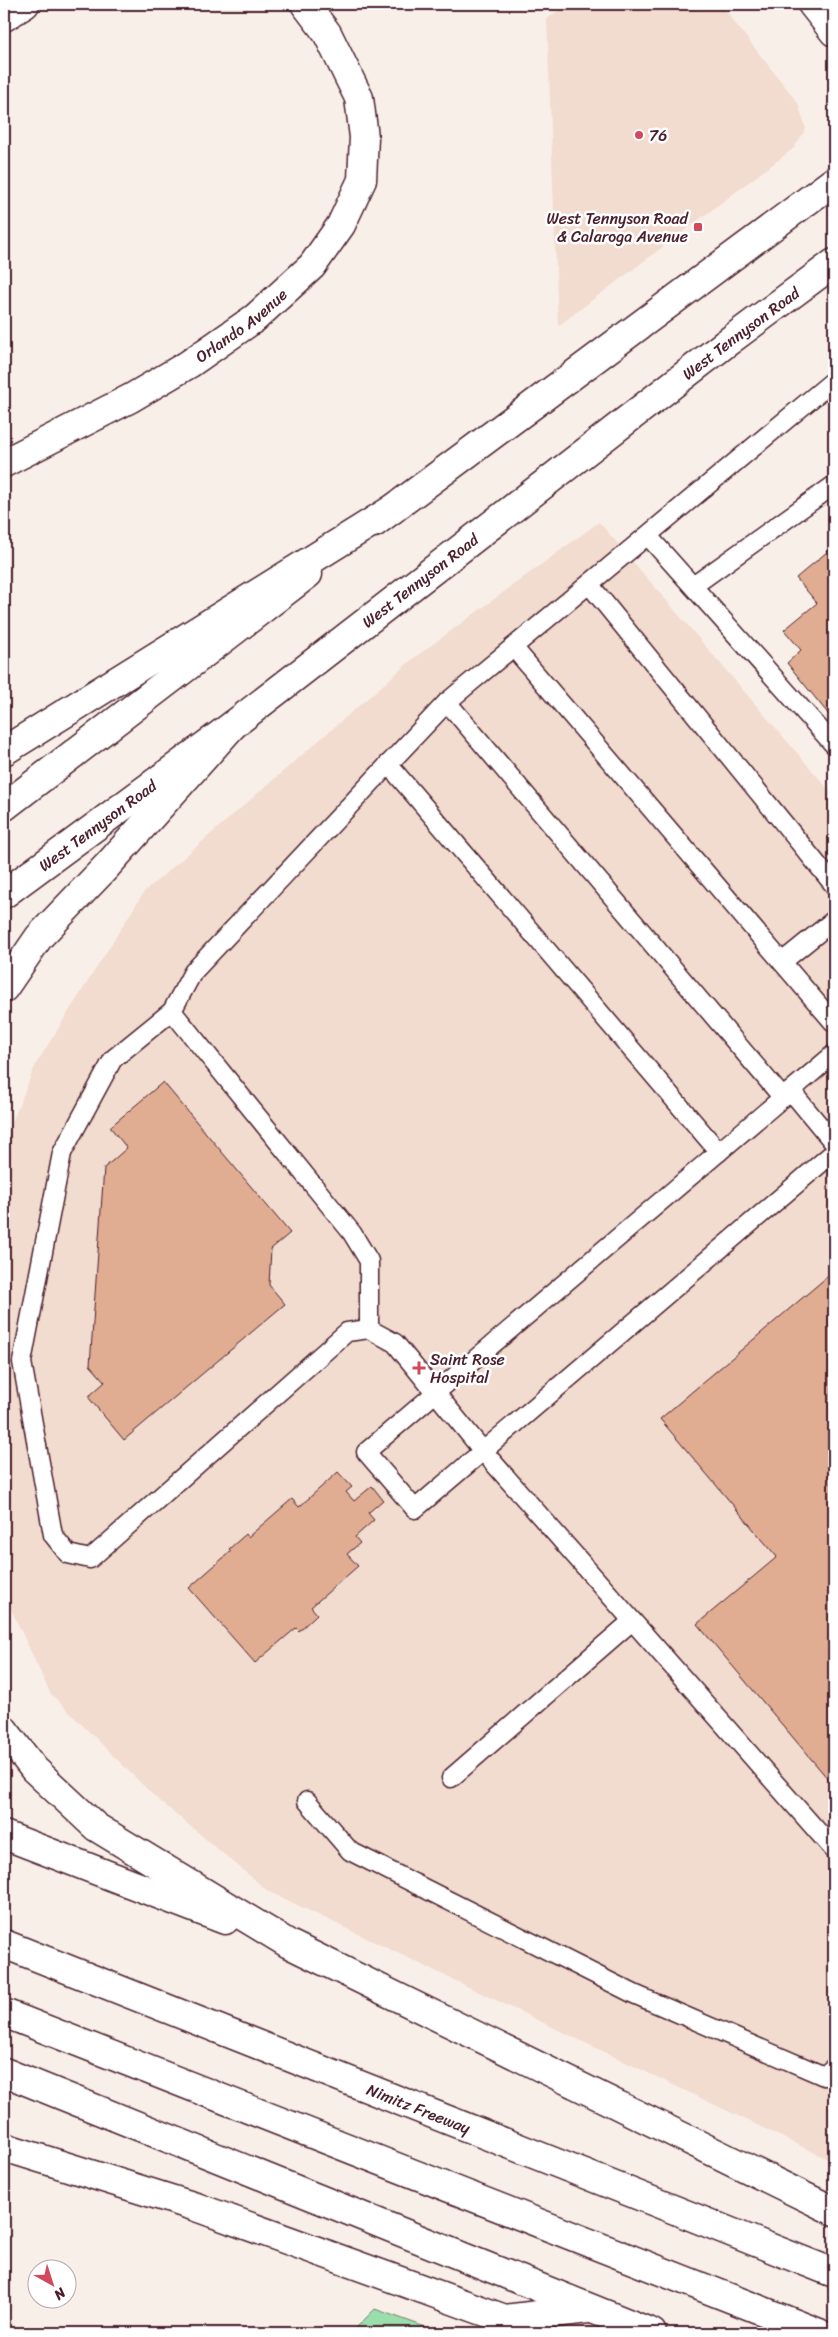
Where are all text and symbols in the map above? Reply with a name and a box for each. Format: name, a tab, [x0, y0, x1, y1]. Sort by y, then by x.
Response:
place label: 76	[649, 121, 667, 150]
marker: 76	[633, 129, 645, 141]
place label: West Tennyson Road & Calaroga Avenue	[546, 204, 690, 251]
marker: West Tennyson Road & Calaroga Avenue	[692, 221, 704, 233]
street label: West Tennyson Road	[675, 278, 807, 387]
street label: Orlando Avenue	[189, 281, 294, 370]
street label: West Tennyson Road	[355, 524, 486, 635]
street label: West Tennyson Road	[32, 770, 164, 879]
place label: Saint Rose Hospital	[430, 1345, 505, 1392]
marker: Saint Rose Hospital	[412, 1361, 426, 1375]
street label: Nimitz Freeway	[362, 2075, 476, 2142]
north arrow	[28, 2260, 78, 2310]
text: N	[48, 2280, 72, 2307]

